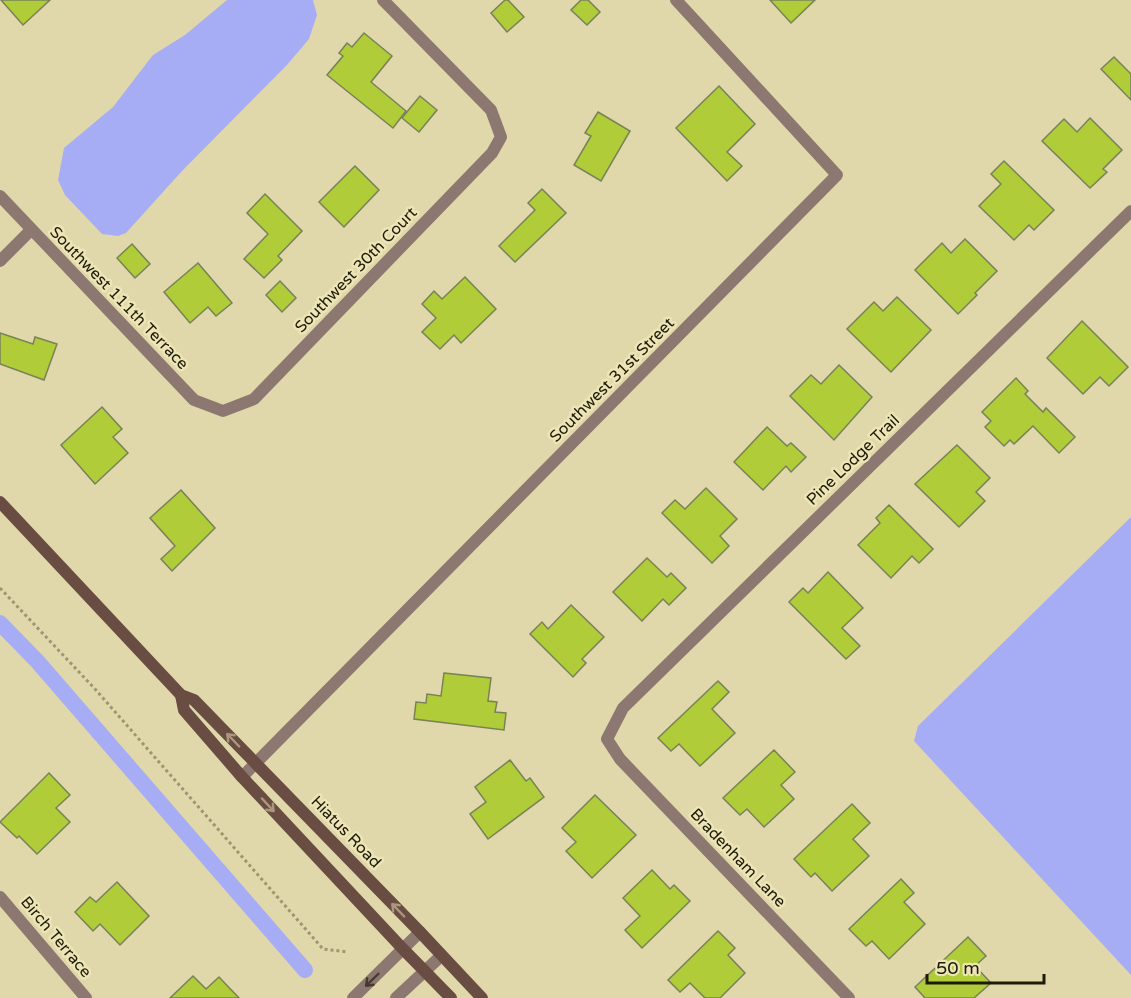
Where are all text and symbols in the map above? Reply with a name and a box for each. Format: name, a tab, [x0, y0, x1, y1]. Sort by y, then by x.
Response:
street label: Southwest 30th Court	[291, 203, 421, 337]
street label: Southwest 111th Terrace	[45, 222, 193, 374]
street label: Southwest 31st Street	[545, 313, 679, 447]
street label: Pine Lodge Trail	[802, 411, 904, 509]
one-way arrow	[226, 732, 240, 747]
street label: Hiatus Road	[307, 792, 385, 872]
one-way arrow	[261, 797, 275, 812]
street label: Bradenham Lane	[686, 804, 790, 912]
street label: Birch Terrace	[16, 892, 96, 982]
one-way arrow	[391, 902, 406, 917]
scale bar	[927, 947, 1044, 985]
text: 50 m	[936, 957, 980, 979]
one-way arrow	[364, 973, 379, 987]

